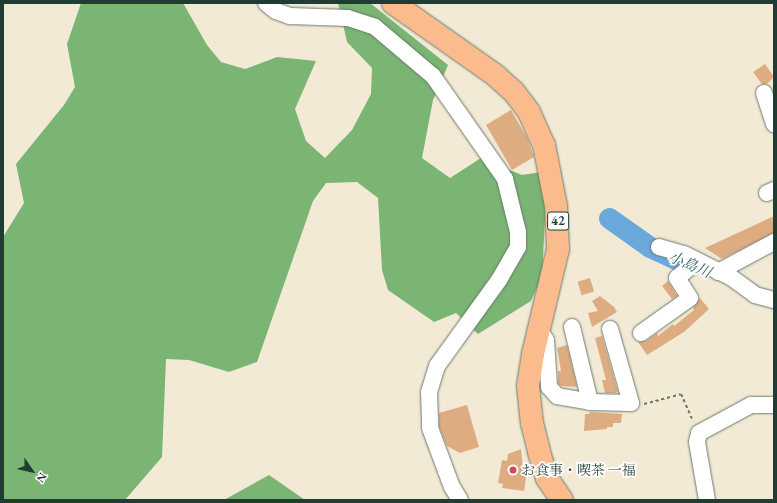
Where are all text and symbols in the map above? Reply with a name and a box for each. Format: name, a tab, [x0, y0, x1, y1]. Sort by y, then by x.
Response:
road number: 42	[547, 210, 569, 232]
water label: 小島川	[666, 247, 714, 281]
north arrow	[12, 451, 52, 491]
place label: お食事・喫茶 一福	[521, 462, 636, 478]
marker: お食事・喫茶 一福	[508, 465, 518, 475]
text: N	[34, 470, 50, 485]

